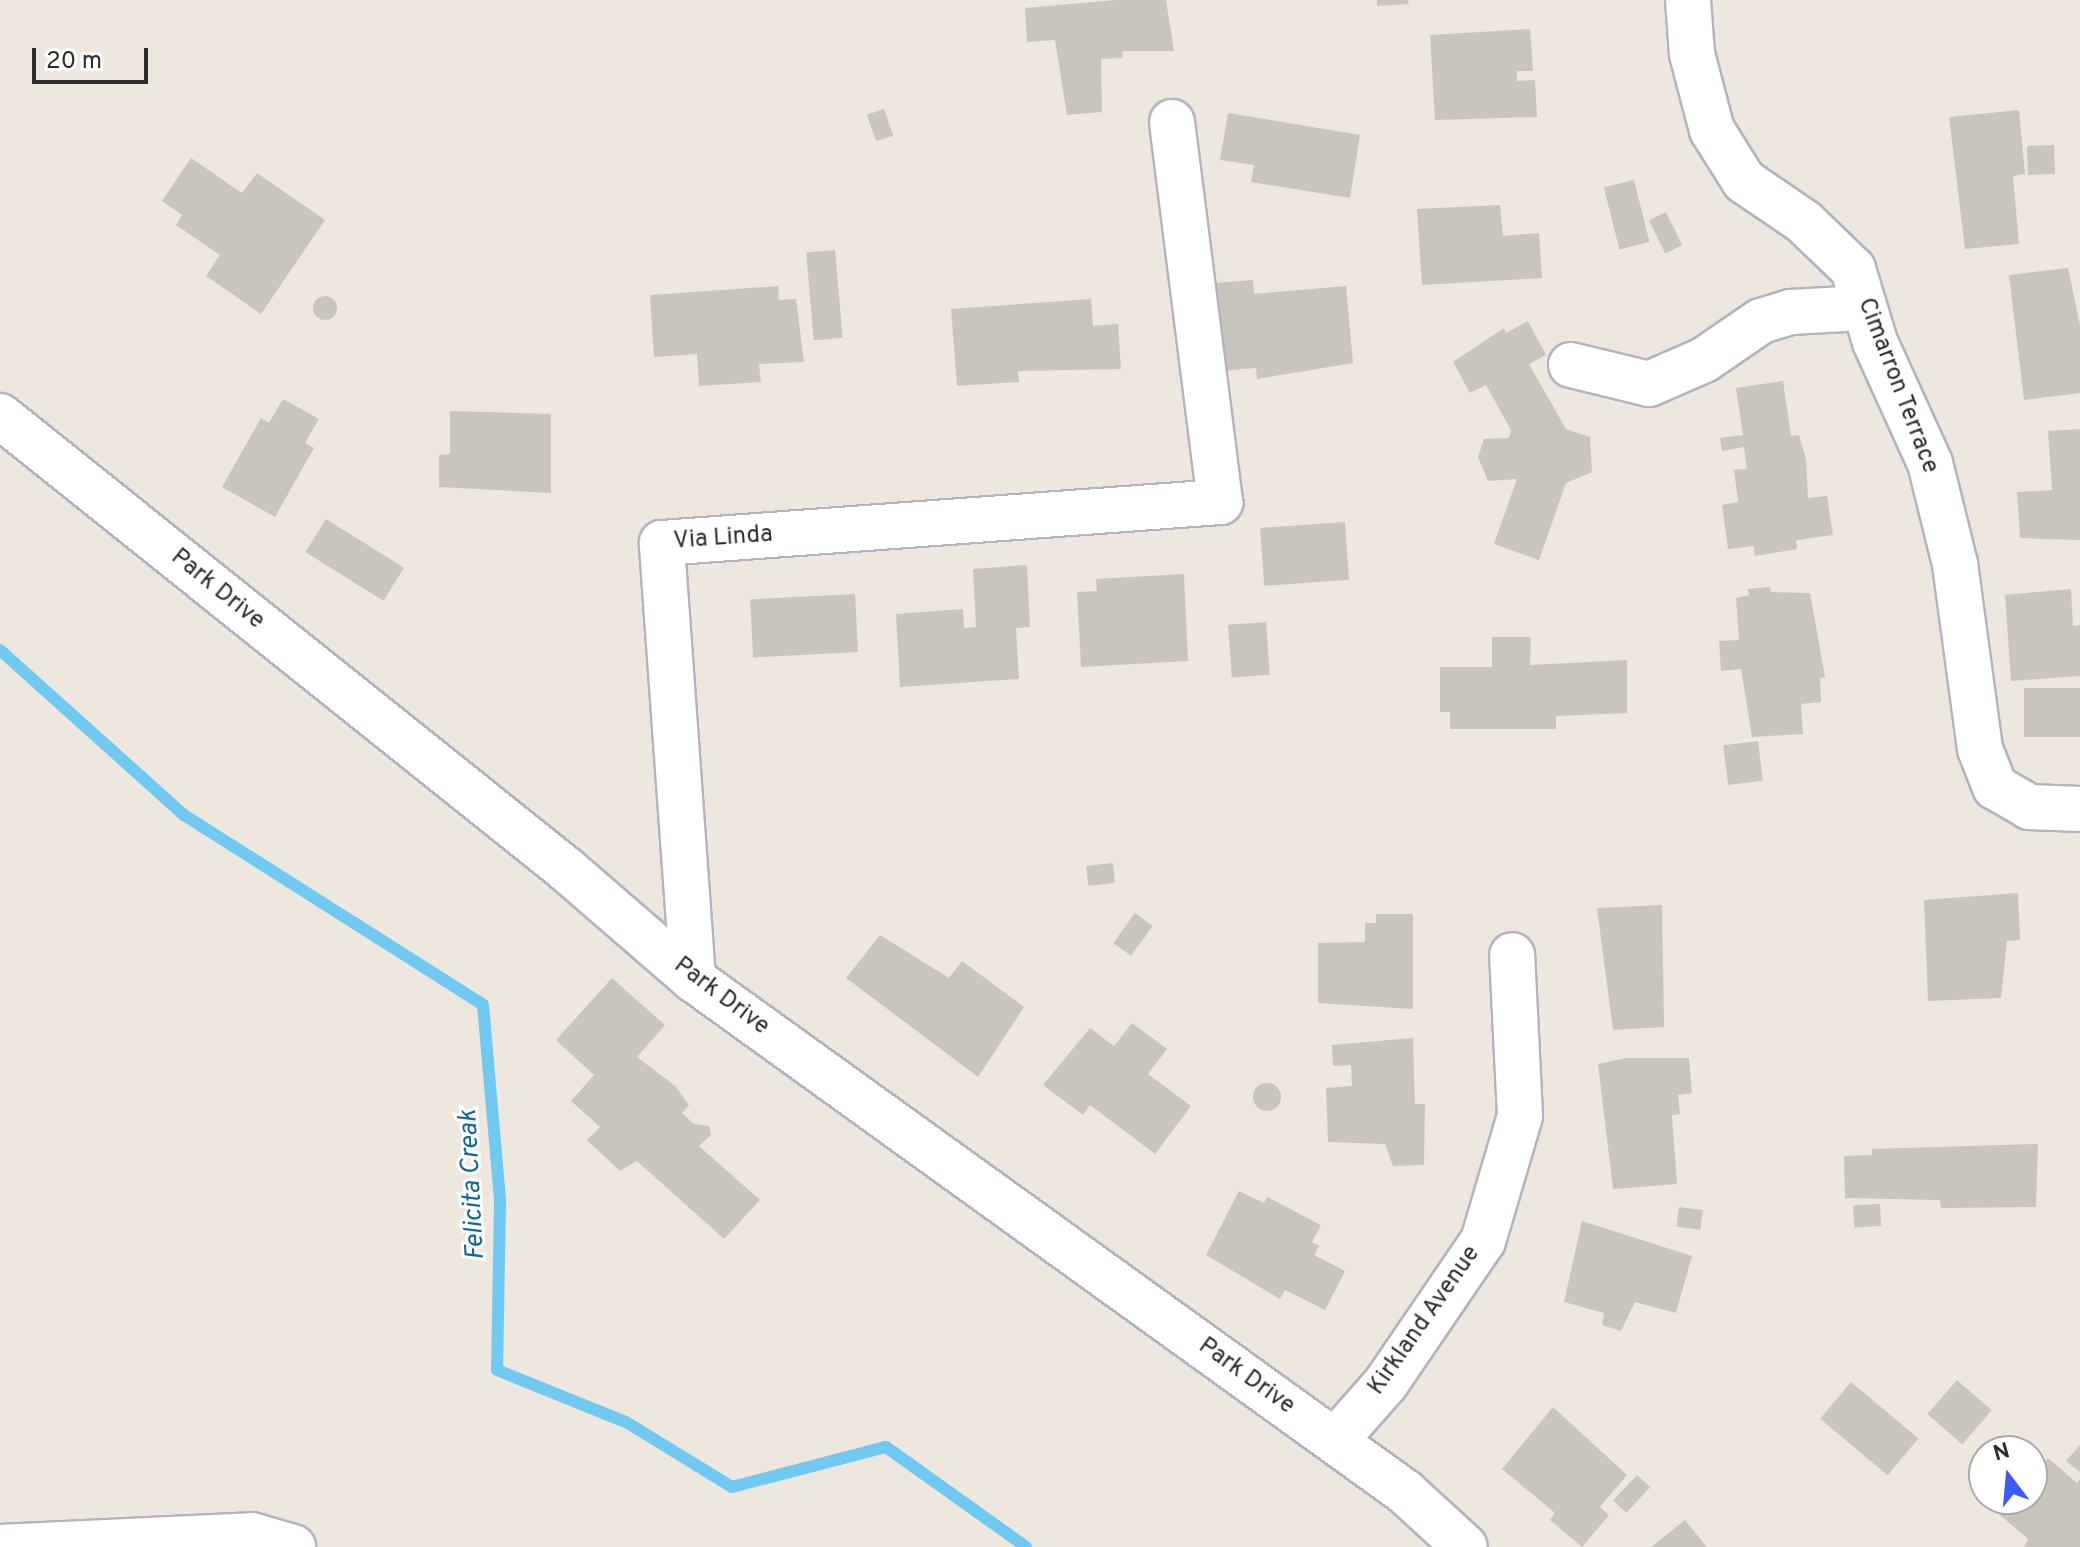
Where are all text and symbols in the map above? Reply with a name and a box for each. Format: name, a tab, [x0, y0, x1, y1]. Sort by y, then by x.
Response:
scale bar	[36, 32, 152, 82]
text: 20 m	[46, 47, 102, 77]
street label: Cimarron Terrace	[1850, 294, 1944, 478]
street label: Via Linda	[672, 521, 774, 557]
street label: Park Drive	[164, 544, 270, 636]
street label: Park Drive	[668, 952, 774, 1042]
water label: Felicita Creak	[453, 1109, 493, 1261]
street label: Kirkland Avenue	[1363, 1241, 1487, 1401]
street label: Park Drive	[1192, 1332, 1300, 1422]
north arrow	[1968, 1435, 2048, 1515]
text: N	[1990, 1438, 2013, 1469]

